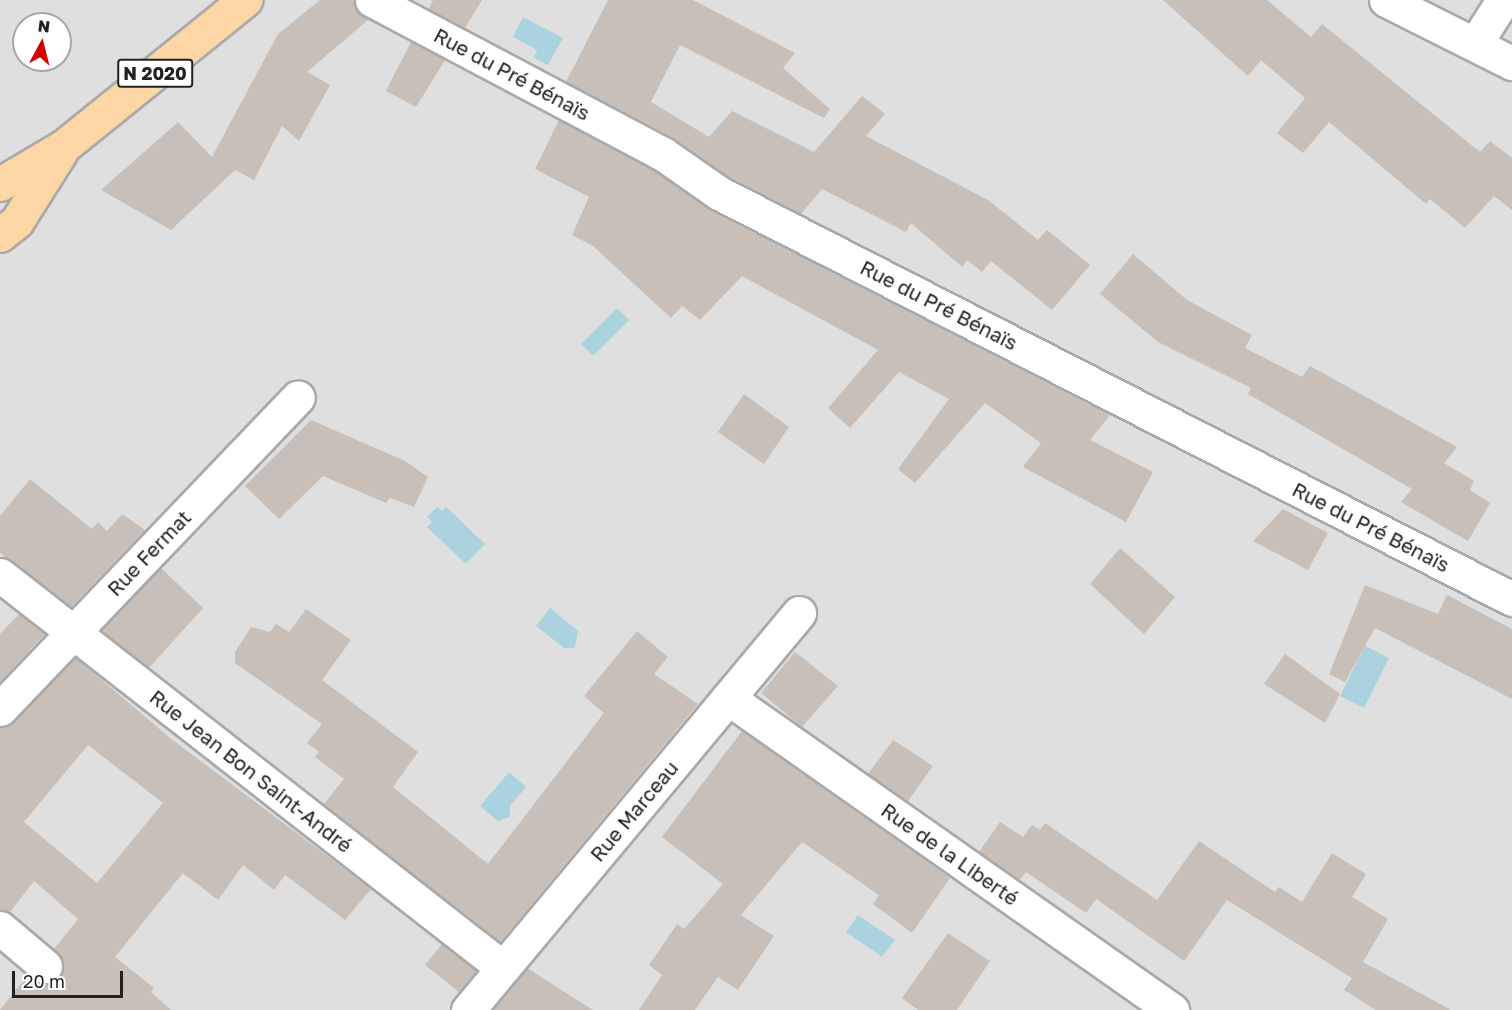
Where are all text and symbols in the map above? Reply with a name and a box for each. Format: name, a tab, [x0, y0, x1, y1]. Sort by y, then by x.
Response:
north arrow	[12, 12, 72, 72]
text: N	[37, 15, 51, 37]
street label: Rue du Pré Bénaïs	[430, 23, 594, 125]
road number: N 2020	[116, 58, 194, 88]
street label: Rue du Pré Bénaïs	[856, 255, 1022, 355]
street label: Rue du Pré Bénaïs	[1288, 477, 1454, 577]
street label: Rue Fermat	[102, 505, 196, 601]
street label: Rue Jean Bon Saint-André	[145, 685, 357, 857]
street label: Rue Marceau	[585, 756, 683, 866]
street label: Rue de la Liberté	[877, 798, 1023, 910]
scale bar	[15, 959, 126, 997]
text: 20 m	[23, 970, 65, 992]

